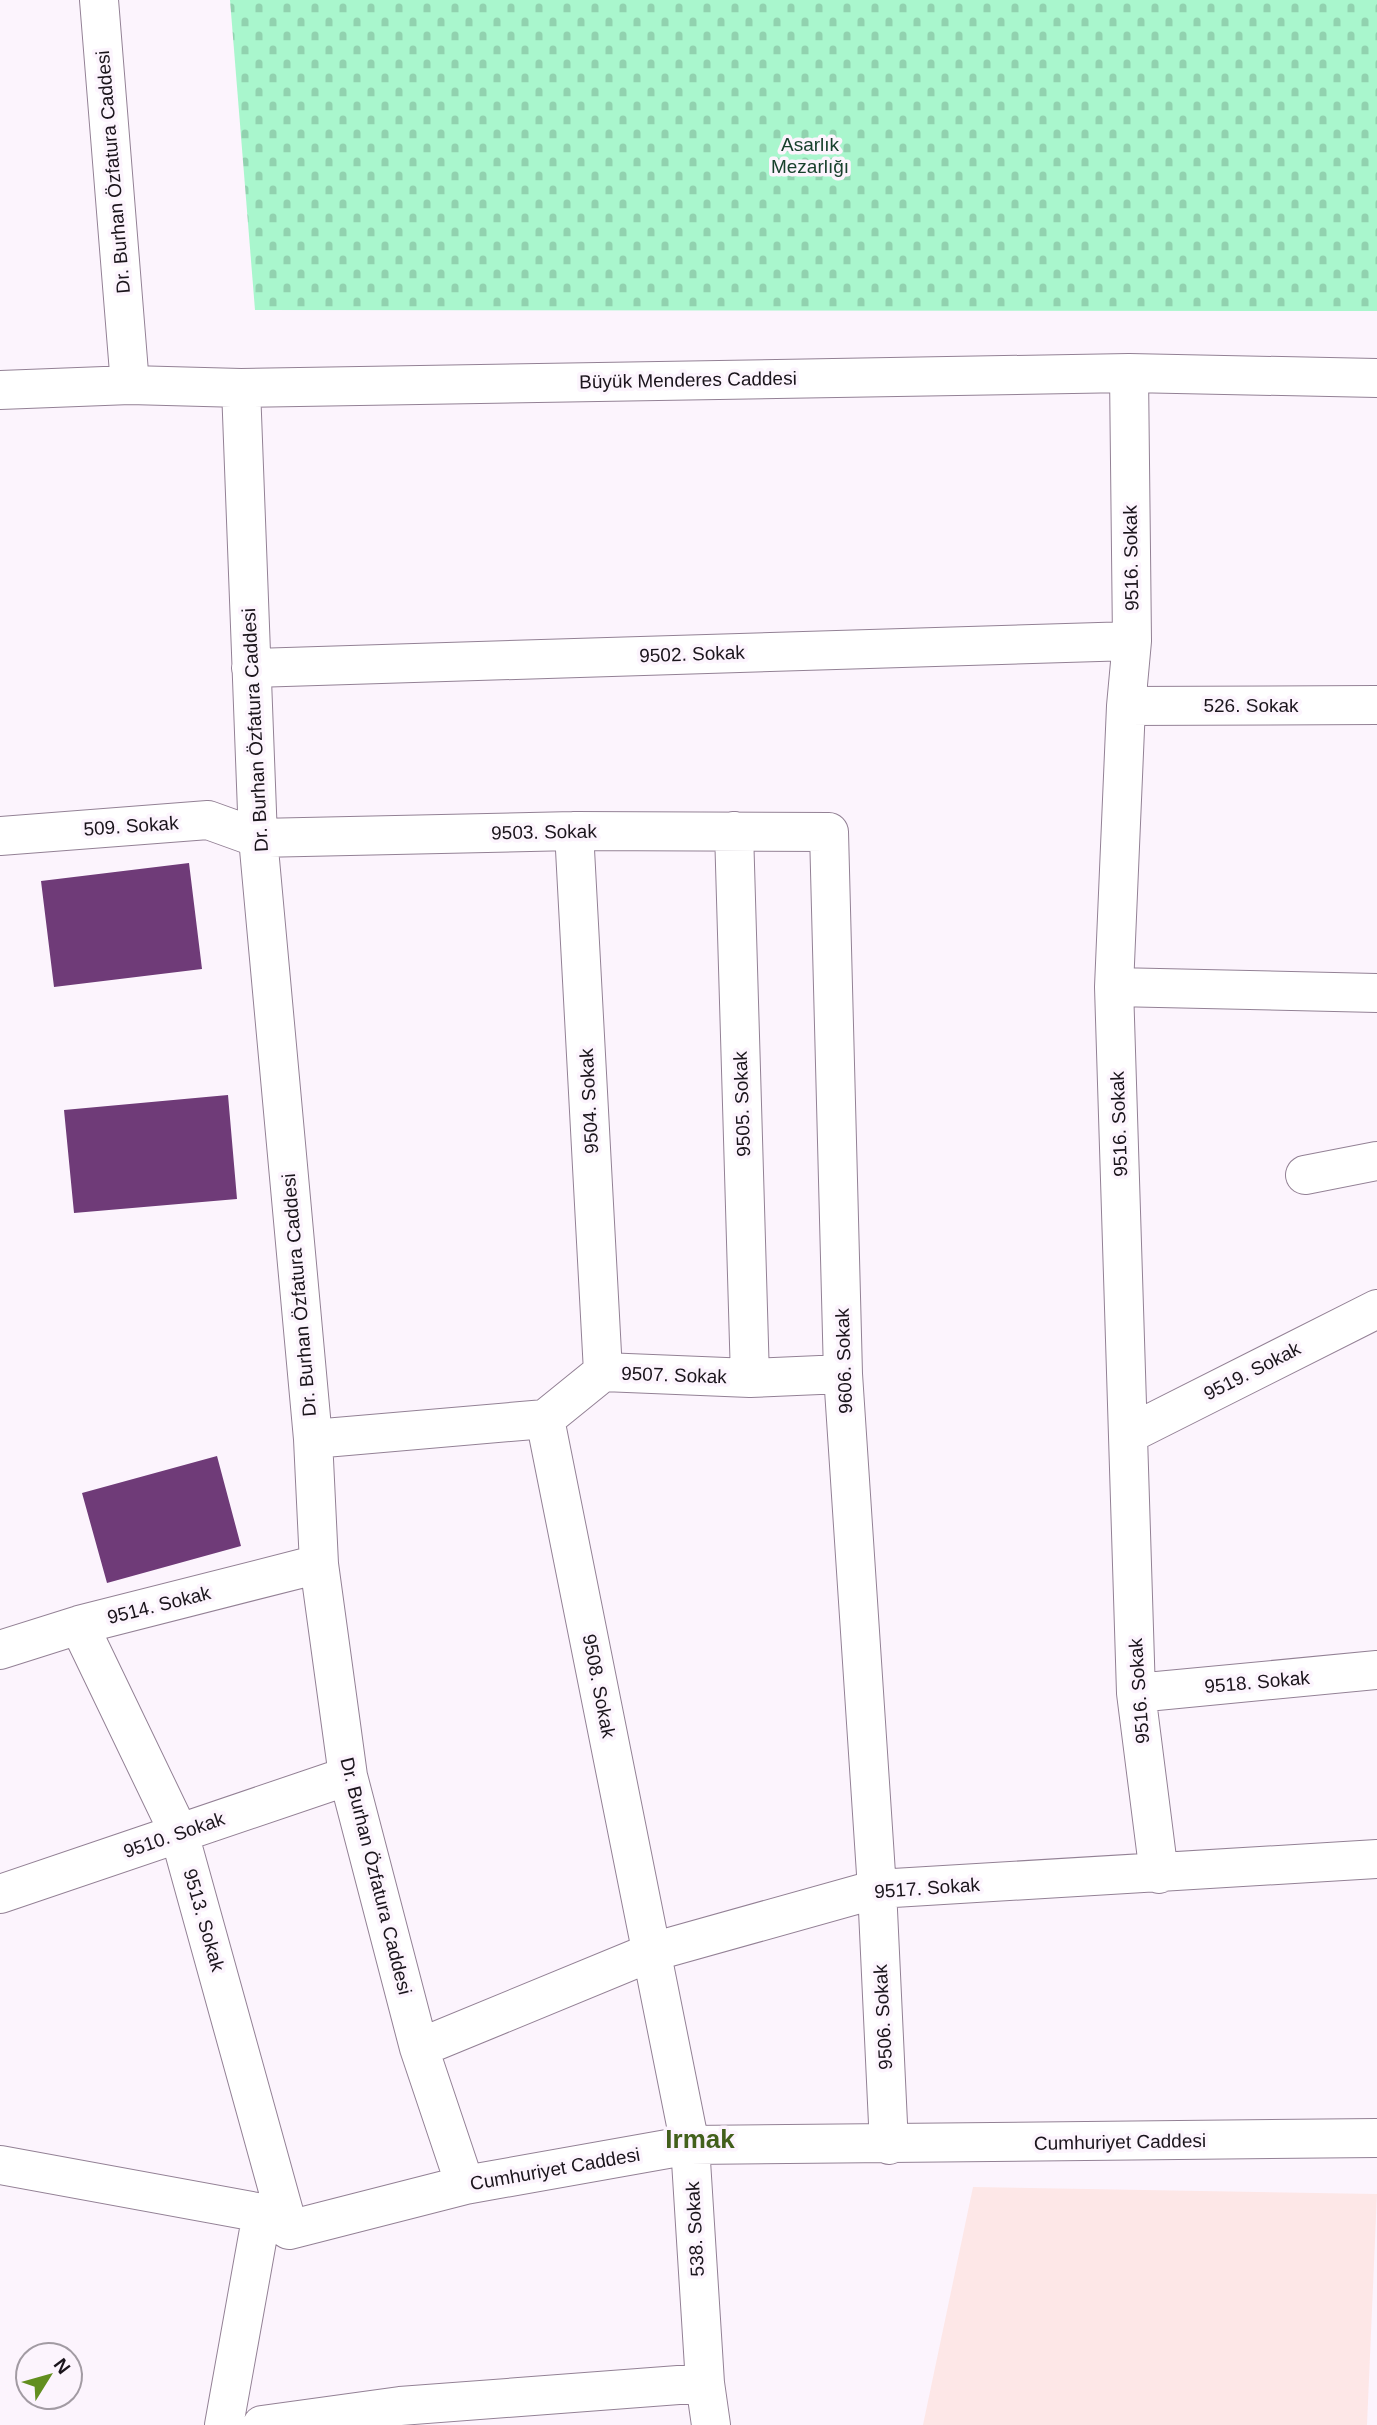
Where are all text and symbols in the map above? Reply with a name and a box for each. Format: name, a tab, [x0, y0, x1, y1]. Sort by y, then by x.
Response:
street label: Dr. Burhan Özfatura Caddesi	[92, 50, 134, 294]
park label: Asarlık Mezarlığı	[771, 134, 849, 177]
street label: Büyük Menderes Caddesi	[579, 368, 797, 392]
street label: 9516. Sokak	[1120, 505, 1142, 611]
street label: Dr. Burhan Özfatura Caddesi	[238, 608, 272, 852]
street label: 9502. Sokak	[639, 642, 746, 666]
street label: 526. Sokak	[1203, 695, 1299, 716]
street label: 509. Sokak	[83, 812, 180, 840]
street label: 9503. Sokak	[491, 821, 597, 843]
street label: 9504. Sokak	[576, 1047, 602, 1154]
street label: 9505. Sokak	[730, 1050, 754, 1157]
street label: 9516. Sokak	[1107, 1070, 1131, 1177]
street label: Dr. Burhan Özfatura Caddesi	[278, 1173, 320, 1417]
street label: 9606. Sokak	[832, 1307, 856, 1414]
street label: 9519. Sokak	[1200, 1337, 1304, 1404]
street label: 9507. Sokak	[621, 1363, 728, 1387]
street label: 9514. Sokak	[105, 1582, 213, 1628]
street label: 9508. Sokak	[579, 1632, 619, 1740]
street label: 9516. Sokak	[1125, 1637, 1153, 1744]
street label: 9518. Sokak	[1203, 1667, 1311, 1697]
street label: Dr. Burhan Özfatura Caddesi	[336, 1755, 416, 1997]
street label: 9510. Sokak	[121, 1808, 228, 1862]
street label: 9513. Sokak	[179, 1866, 229, 1974]
street label: 9517. Sokak	[874, 1874, 981, 1902]
street label: 9506. Sokak	[870, 1963, 896, 2070]
district label: Irmak	[665, 2124, 735, 2154]
street label: Cumhuriyet Caddesi	[1034, 2130, 1206, 2154]
street label: Cumhuriyet Caddesi	[468, 2144, 642, 2194]
street label: 538. Sokak	[682, 2180, 708, 2277]
north arrow	[14, 2341, 84, 2411]
text: N	[50, 2354, 75, 2378]

